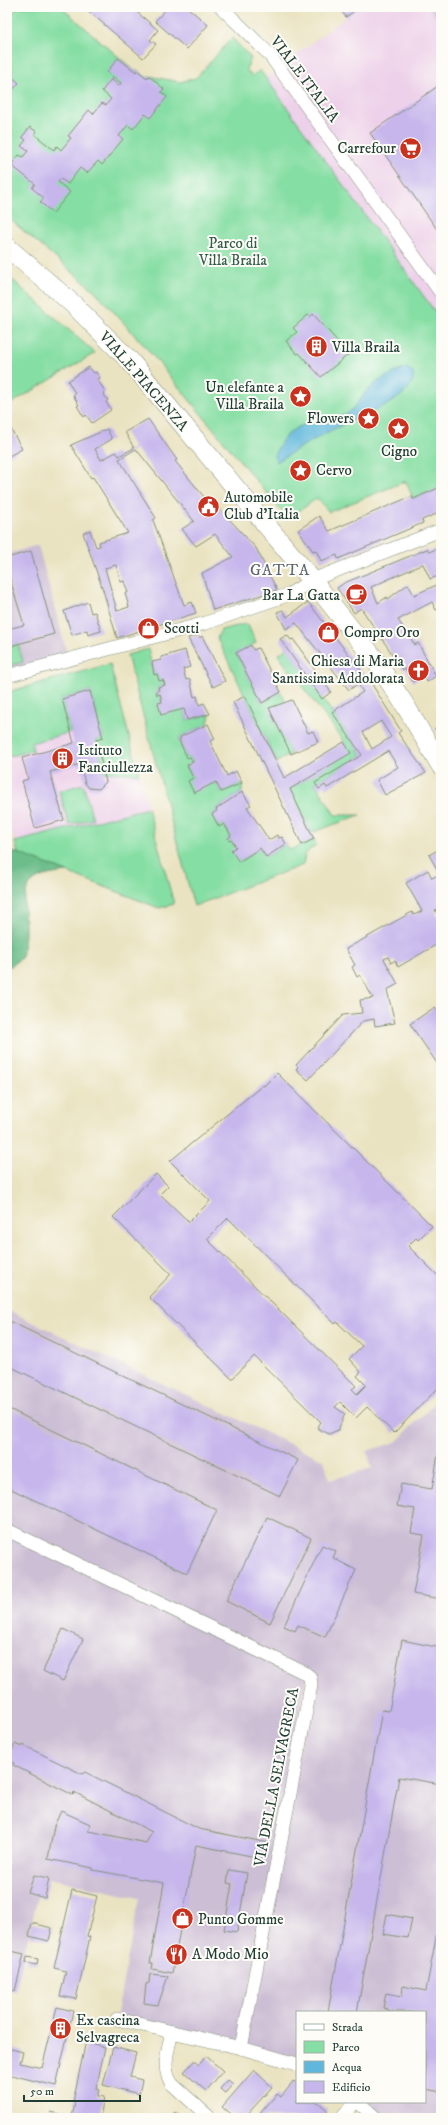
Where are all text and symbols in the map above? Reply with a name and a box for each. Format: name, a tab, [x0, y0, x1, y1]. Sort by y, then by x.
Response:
street label: VIALE ITALIA	[265, 32, 343, 127]
supermarket icon: Carrefour	[398, 135, 424, 161]
place label: Carrefour	[337, 139, 396, 158]
park label: Parco di Villa Braila	[198, 234, 268, 270]
street label: VIALE PIACENZA	[94, 327, 193, 436]
building icon: Villa Braila	[304, 334, 330, 360]
place label: Villa Braila	[331, 338, 401, 357]
place label: Un elefante a Villa Braila	[205, 378, 285, 414]
place icon: Un elefante a Villa Braila	[287, 383, 313, 409]
place icon: Flowers	[356, 405, 382, 431]
place label: Flowers	[307, 409, 354, 428]
place icon: Cigno	[386, 415, 412, 441]
place label: Cigno	[381, 442, 417, 461]
place icon: Cervo	[288, 457, 314, 483]
place label: Cervo	[316, 461, 352, 480]
place label: Automobile Club d'Italia	[224, 488, 300, 524]
public building icon: Automobile Club d'Italia	[195, 493, 221, 519]
district label: GATTA	[250, 560, 310, 580]
cafe icon: Bar La Gatta	[343, 582, 369, 608]
place label: Bar La Gatta	[262, 586, 341, 605]
shop icon: Scotti	[136, 615, 162, 641]
place label: Scotti	[164, 619, 199, 638]
shop icon: Compro Oro	[316, 619, 342, 645]
place label: Compro Oro	[344, 623, 420, 642]
place label: Chiesa di Maria Santissima Addolorata	[272, 652, 405, 688]
church icon: Chiesa di Maria Santissima Addolorata	[406, 657, 432, 683]
place label: Istituto Fanciullezza	[78, 741, 154, 777]
building icon: Istituto Fanciullezza	[49, 746, 75, 772]
street label: VIA DELLA SELVAGRECA	[250, 1686, 303, 1869]
shop icon: Punto Gomme	[169, 1906, 195, 1932]
place label: Punto Gomme	[198, 1910, 284, 1929]
restaurant icon: A Modo Mio	[163, 1941, 189, 1967]
place label: A Modo Mio	[192, 1945, 268, 1964]
place label: Ex cascina Selvagreca	[76, 2011, 140, 2047]
legend	[296, 2011, 426, 2103]
building icon: Ex cascina Selvagreca	[48, 2016, 74, 2042]
text: Strada	[332, 2020, 364, 2035]
text: Parco	[332, 2040, 360, 2055]
text: Acqua	[332, 2060, 363, 2075]
scale bar	[24, 2077, 140, 2103]
text: Edificio	[332, 2080, 371, 2095]
text: 50 m	[30, 2084, 54, 2099]

